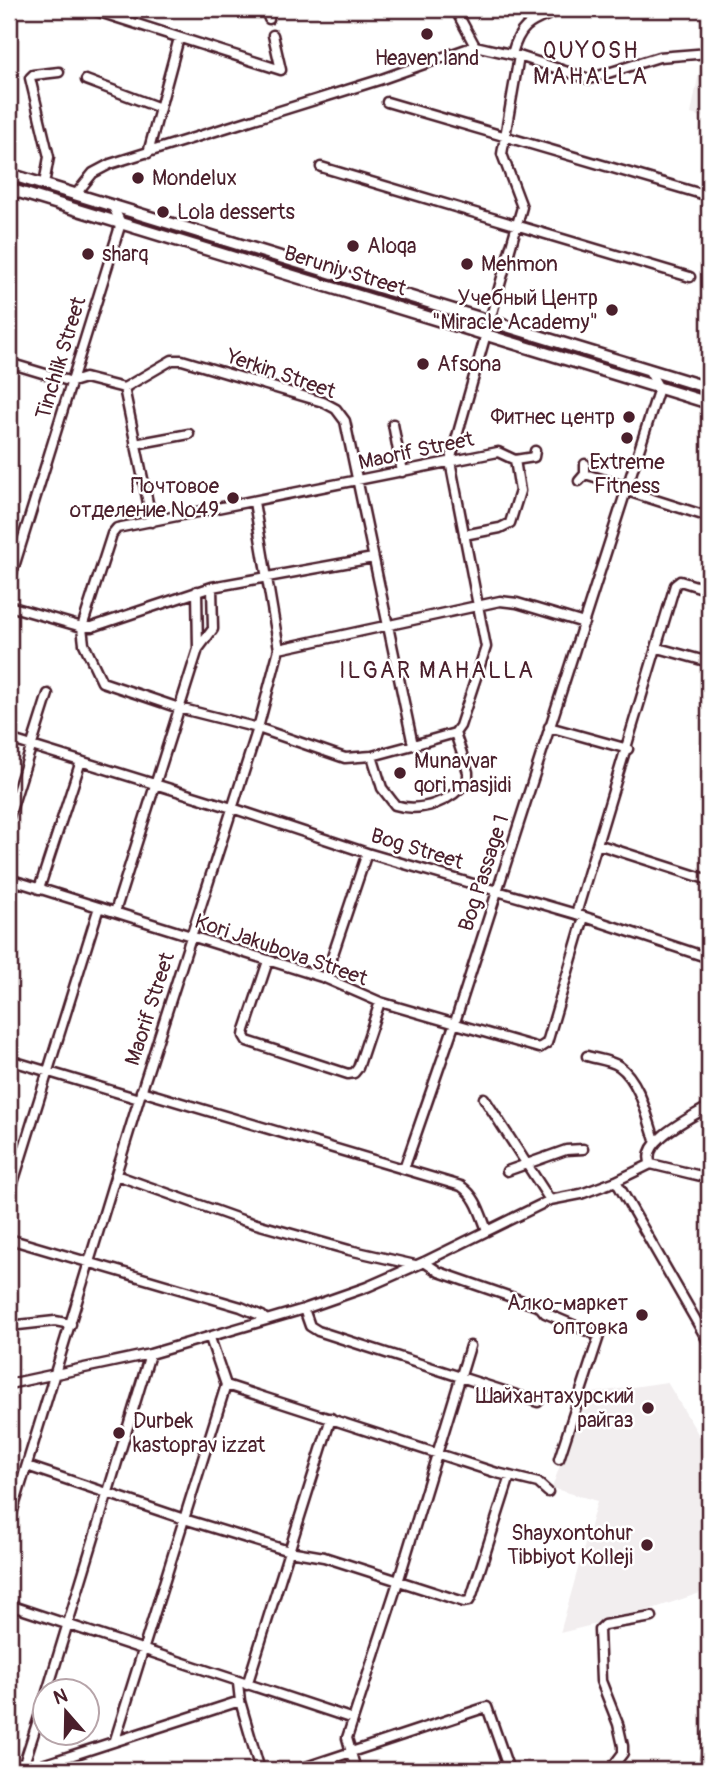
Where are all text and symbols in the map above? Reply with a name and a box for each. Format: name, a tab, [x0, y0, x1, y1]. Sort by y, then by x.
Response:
marker: Heaven land	[419, 26, 435, 42]
district label: QUYOSH MAHALLA	[533, 36, 649, 91]
place label: Heaven land	[375, 45, 479, 72]
place label: Mondelux	[152, 165, 237, 192]
marker: Mondelux	[130, 170, 146, 186]
place label: Lola desserts	[177, 199, 295, 226]
marker: Lola desserts	[155, 204, 171, 220]
place label: Aloqa	[367, 233, 417, 260]
marker: Aloqa	[345, 238, 361, 254]
street label: Beruniy Street	[281, 240, 410, 303]
place label: sharq	[102, 241, 148, 268]
marker: sharq	[80, 246, 96, 262]
place label: Mehmon	[481, 251, 558, 278]
marker: Mehmon	[459, 256, 475, 272]
place label: Учебный Центр "Miracle Academy"	[432, 285, 598, 336]
street label: Tinchlik Street	[30, 293, 93, 422]
marker: Учебный Центр "Miracle Academy"	[604, 302, 620, 318]
street label: Yerkin Street	[222, 342, 340, 405]
place label: Afsona	[437, 351, 501, 378]
marker: Afsona	[415, 356, 431, 372]
place label: Фитнес центр	[491, 404, 615, 431]
marker: Фитнес центр	[621, 409, 637, 425]
street label: Maorif Street	[356, 425, 477, 476]
marker: Extreme Fitness	[619, 430, 635, 446]
place label: Extreme Fitness	[589, 449, 665, 500]
place label: Почтовое отделение №49	[70, 473, 220, 524]
marker: Почтовое отделение №49	[225, 490, 241, 506]
district label: ILGAR MAHALLA	[339, 656, 535, 685]
place label: Munavvar qori masjidi	[414, 748, 512, 799]
marker: Munavvar qori masjidi	[392, 765, 408, 781]
street label: Bog Passage 1	[452, 811, 516, 935]
street label: Bog Street	[368, 822, 467, 876]
street label: Kori Jakubova Street	[191, 908, 372, 992]
street label: Maorif Street	[119, 948, 181, 1069]
place label: Алко-маркет оптовка	[507, 1290, 628, 1341]
marker: Алко-маркет оптовка	[634, 1307, 650, 1323]
place label: Шайхантахурский райгаз	[476, 1383, 634, 1434]
marker: Шайхантахурский райгаз	[640, 1400, 656, 1416]
place label: Durbek kastoprav izzat	[133, 1408, 266, 1459]
marker: Durbek kastoprav izzat	[111, 1425, 127, 1441]
place label: Shayxontohur Tibbiyot Kolleji	[507, 1520, 633, 1571]
marker: Shayxontohur Tibbiyot Kolleji	[639, 1537, 655, 1553]
north arrow	[32, 1678, 102, 1748]
text: N	[50, 1683, 71, 1710]

